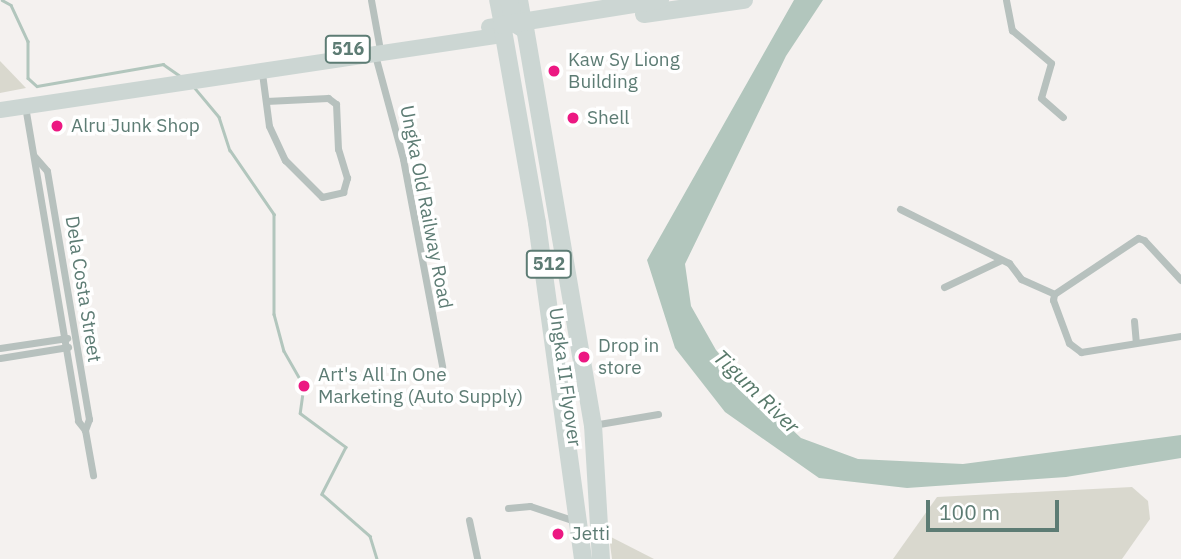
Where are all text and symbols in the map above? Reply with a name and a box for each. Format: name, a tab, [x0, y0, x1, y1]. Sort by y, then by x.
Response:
road number: 516	[324, 34, 372, 64]
place label: Kaw Sy Liong Building	[568, 49, 680, 93]
marker: Kaw Sy Liong Building	[546, 63, 562, 79]
street label: Ungka Old Railway Road	[395, 104, 457, 310]
place label: Shell	[587, 107, 630, 129]
marker: Shell	[565, 110, 581, 126]
place label: Alru Junk Shop	[71, 115, 200, 137]
marker: Alru Junk Shop	[49, 118, 65, 134]
street label: Dela Costa Street	[60, 214, 106, 364]
road number: 512	[524, 250, 574, 278]
street label: Ungka II Flyover	[544, 306, 586, 448]
place label: Drop in store	[598, 335, 659, 379]
water label: Tigum River	[709, 344, 805, 438]
marker: Drop in store	[576, 349, 592, 365]
place label: Art's All In One Marketing (Auto Supply)	[318, 364, 523, 408]
marker: Art's All In One Marketing (Auto Supply)	[296, 378, 312, 394]
scale bar	[929, 486, 1062, 530]
text: 100 m	[939, 498, 1000, 526]
place label: Jetti	[572, 523, 610, 545]
marker: Jetti	[550, 526, 566, 542]

